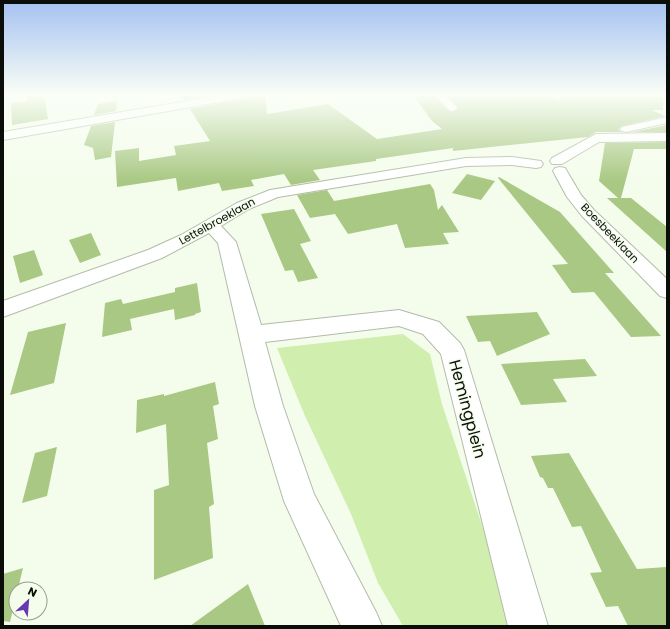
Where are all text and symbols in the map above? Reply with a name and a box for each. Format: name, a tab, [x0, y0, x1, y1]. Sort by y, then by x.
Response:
street label: Lettelbroeklaan	[176, 193, 258, 249]
street label: Boesbeeklaan	[577, 199, 643, 267]
street label: Hemingplein	[443, 357, 492, 461]
north arrow	[8, 581, 48, 621]
text: N	[25, 583, 40, 601]

